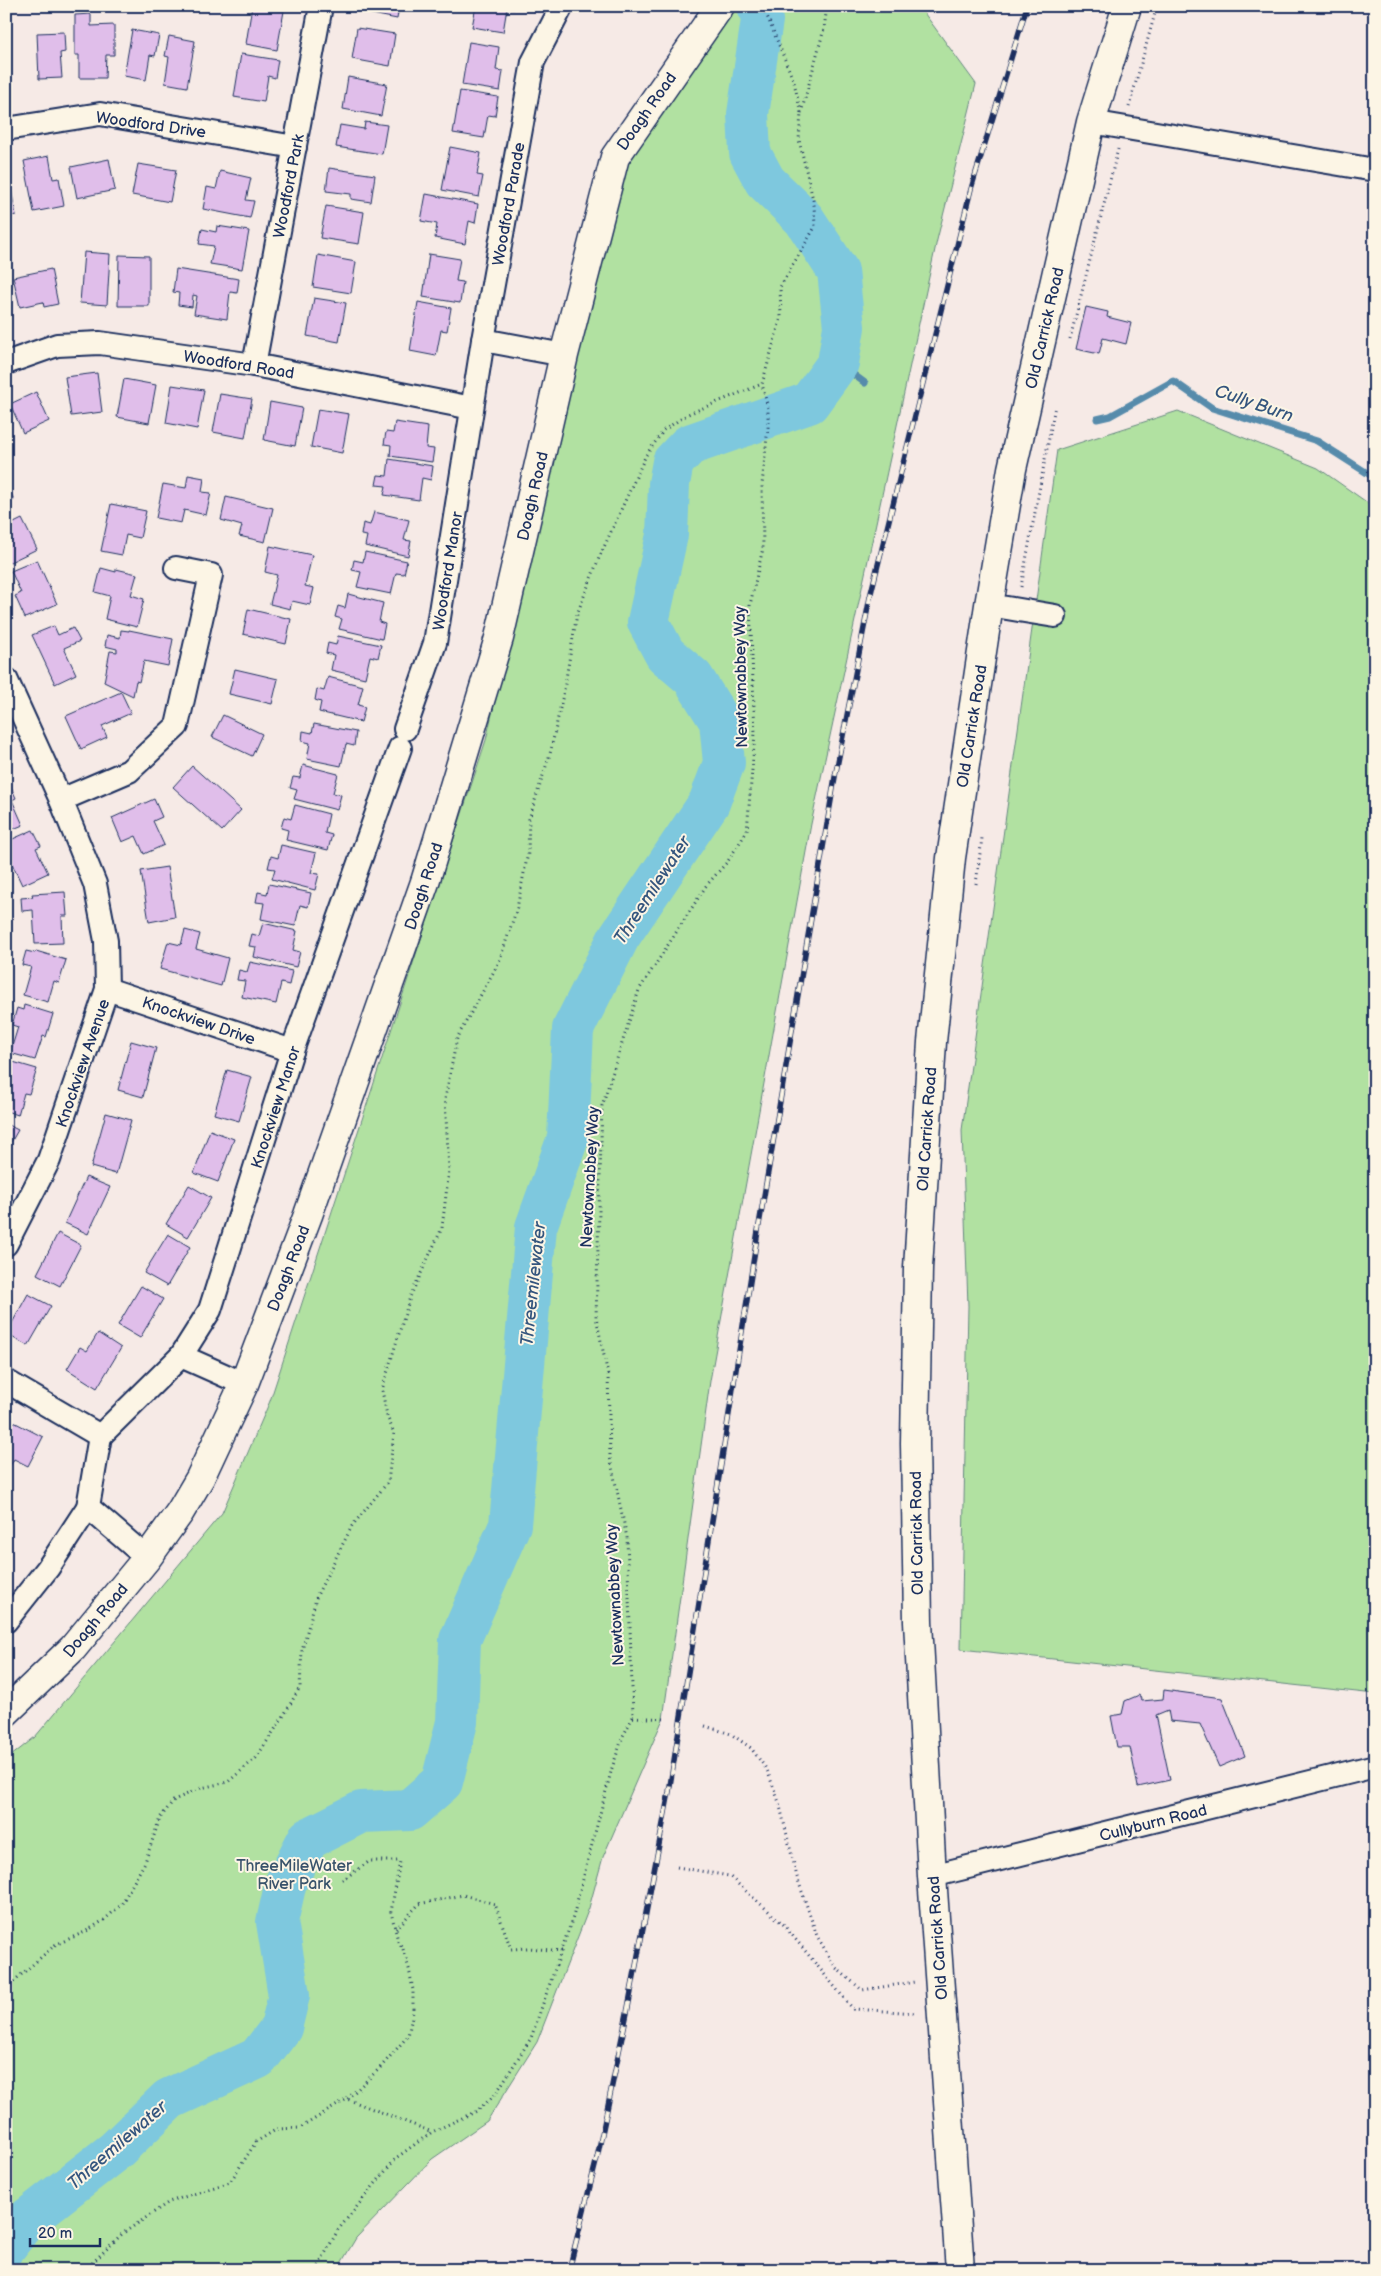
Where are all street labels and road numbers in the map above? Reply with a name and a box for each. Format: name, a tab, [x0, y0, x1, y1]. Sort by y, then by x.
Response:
street label: Doagh Road	[613, 69, 681, 154]
street label: Woodford Drive	[95, 108, 208, 143]
street label: Woodford Park	[270, 133, 309, 240]
street label: Woodford Parade	[489, 141, 530, 267]
street label: Old Carrick Road	[1022, 266, 1069, 391]
street label: Woodford Road	[182, 347, 296, 384]
street label: Doagh Road	[514, 450, 553, 543]
street label: Woodford Manor	[430, 510, 467, 632]
street label: Newtownabbey Way	[731, 605, 752, 748]
street label: Old Carrick Road	[953, 663, 992, 789]
street label: Doagh Road	[401, 840, 447, 933]
street label: Knockview Drive	[139, 993, 258, 1050]
street label: Knockview Avenue	[53, 996, 114, 1130]
street label: Knockview Manor	[248, 1044, 305, 1171]
street label: Old Carrick Road	[914, 1066, 941, 1192]
street label: Newtownabbey Way	[577, 1105, 604, 1248]
street label: Doagh Road	[264, 1223, 315, 1314]
street label: Old Carrick Road	[907, 1471, 928, 1595]
street label: Newtownabbey Way	[602, 1523, 629, 1666]
street label: Doagh Road	[60, 1580, 133, 1662]
street label: Cullyburn Road	[1098, 1801, 1209, 1846]
street label: Old Carrick Road	[925, 1875, 952, 2001]

